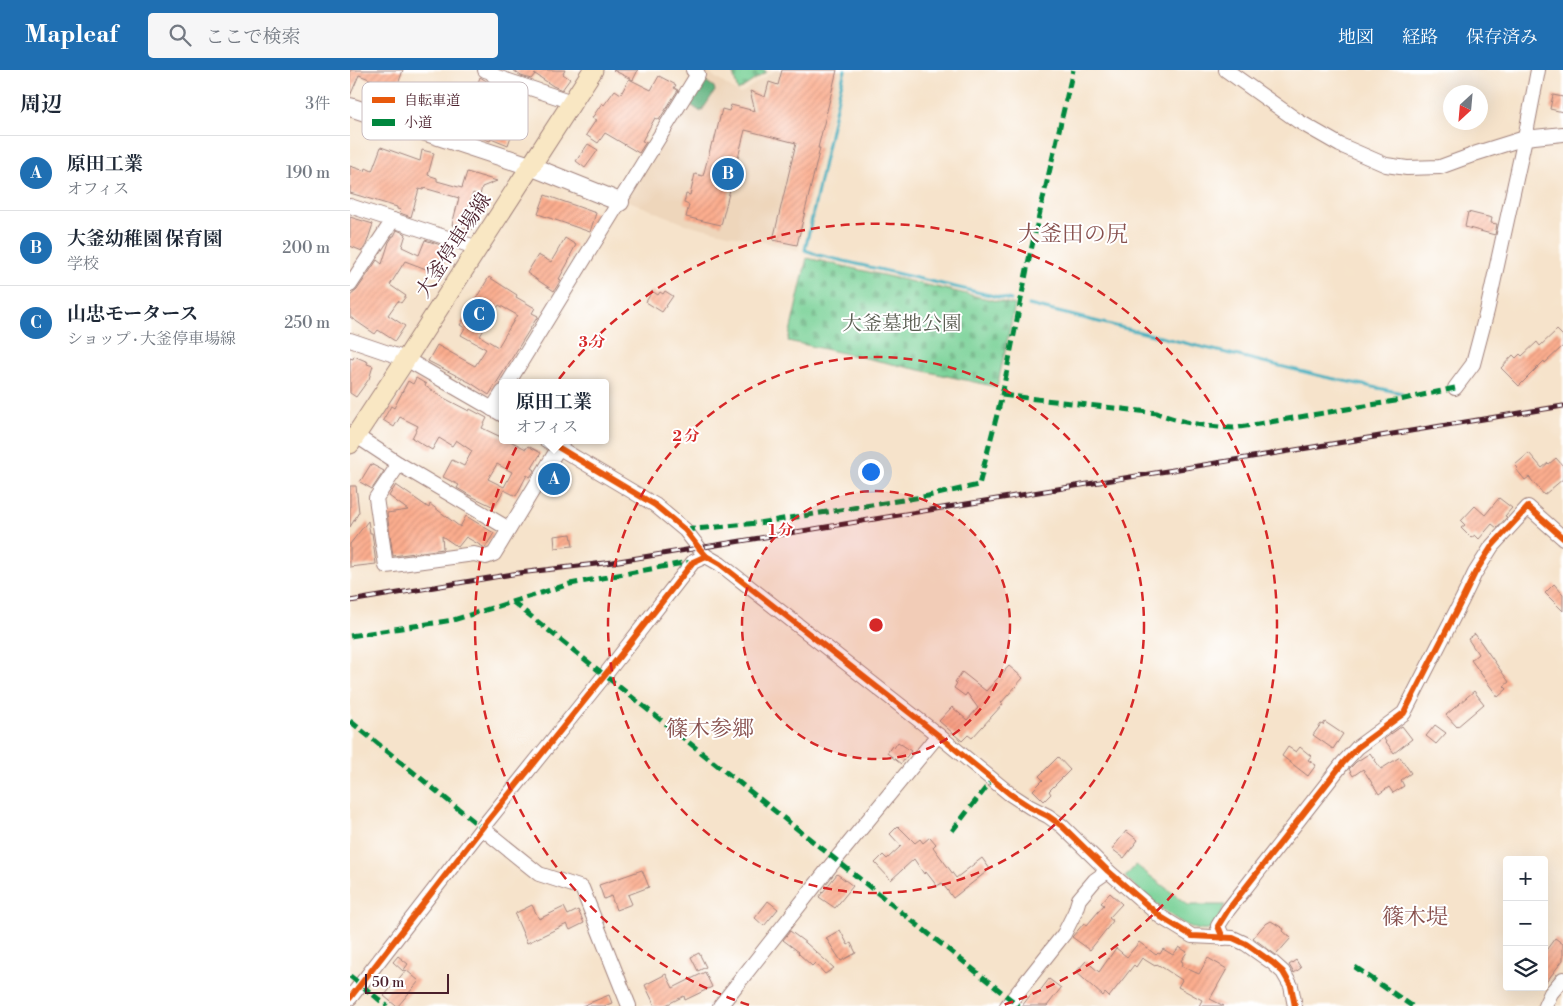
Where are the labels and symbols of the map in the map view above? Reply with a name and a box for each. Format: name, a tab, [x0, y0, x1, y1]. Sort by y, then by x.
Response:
legend	[362, 82, 528, 140]
north arrow	[1443, 85, 1488, 130]
text: 自転車道	[404, 92, 460, 110]
text: 小道	[404, 114, 432, 132]
pin: B	[712, 155, 744, 193]
street label: 大釜停車場線	[411, 189, 497, 303]
district label: 大釜田の尻	[1018, 221, 1128, 248]
pin: C	[463, 296, 495, 334]
park label: 大釜墓地公園	[842, 312, 962, 337]
text: 3 分	[579, 333, 605, 352]
text: 2 分	[673, 427, 699, 446]
your location	[858, 459, 884, 485]
pin: A	[538, 460, 570, 498]
text: 1 分	[769, 521, 793, 540]
centre of rings	[867, 616, 885, 634]
district label: 篠木参郷	[666, 716, 754, 743]
district label: 篠木堤	[1382, 904, 1448, 931]
scale bar	[365, 971, 449, 994]

